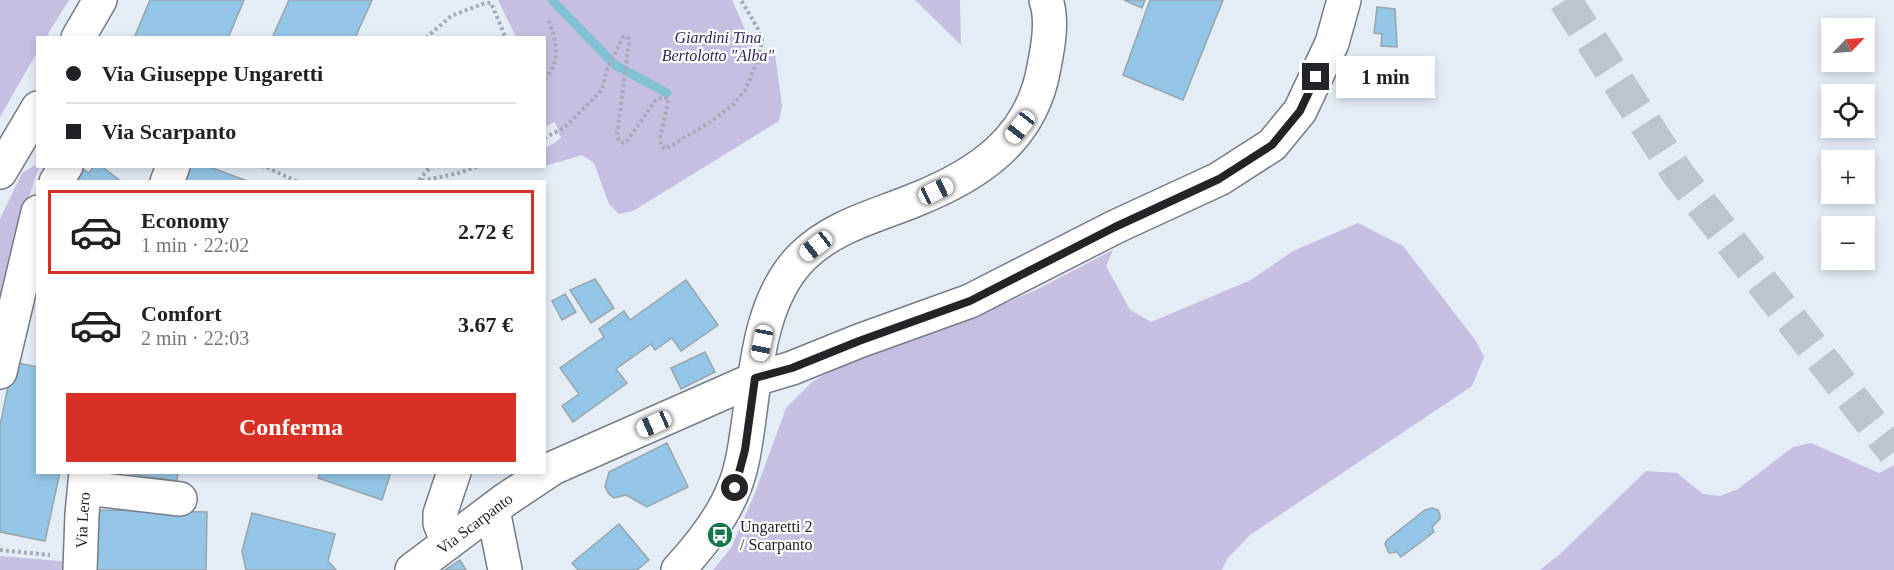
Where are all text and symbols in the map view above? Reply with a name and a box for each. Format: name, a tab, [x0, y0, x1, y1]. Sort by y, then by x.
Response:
north arrow	[1821, 18, 1875, 72]
map controls	[1821, 18, 1875, 270]
park label: Giardini Tina Bertolotto "Alba"	[662, 29, 775, 64]
callout: 1 min	[1337, 56, 1436, 98]
text: Via Giuseppe Ungaretti	[102, 61, 323, 86]
route end	[1302, 63, 1329, 90]
text: 1 min	[1361, 66, 1410, 88]
button: locate	[1821, 84, 1875, 138]
car	[1002, 107, 1038, 147]
text: Via Scarpanto	[102, 119, 236, 144]
button: +	[1821, 150, 1875, 204]
car	[916, 175, 956, 207]
icon: car	[69, 205, 123, 259]
text: Economy	[141, 208, 229, 233]
button: −	[1821, 216, 1875, 270]
text: 2.72 €	[458, 219, 513, 244]
car	[796, 228, 836, 264]
text: 1 min · 22:02	[141, 234, 249, 256]
icon: car	[69, 298, 123, 352]
text: Comfort	[141, 301, 222, 326]
text: 3.67 €	[458, 312, 513, 337]
car	[750, 324, 774, 362]
text: 2 min · 22:03	[141, 327, 249, 349]
button: Conferma	[66, 393, 516, 462]
car	[634, 408, 674, 440]
route start	[721, 474, 748, 501]
street label: Via Scarpanto	[433, 490, 516, 557]
street label: Via Lero	[73, 491, 93, 549]
place label: Ungaretti 2 / Scarpanto	[740, 518, 812, 554]
bus stop icon: Ungaretti 2 / Scarpanto	[705, 520, 735, 550]

